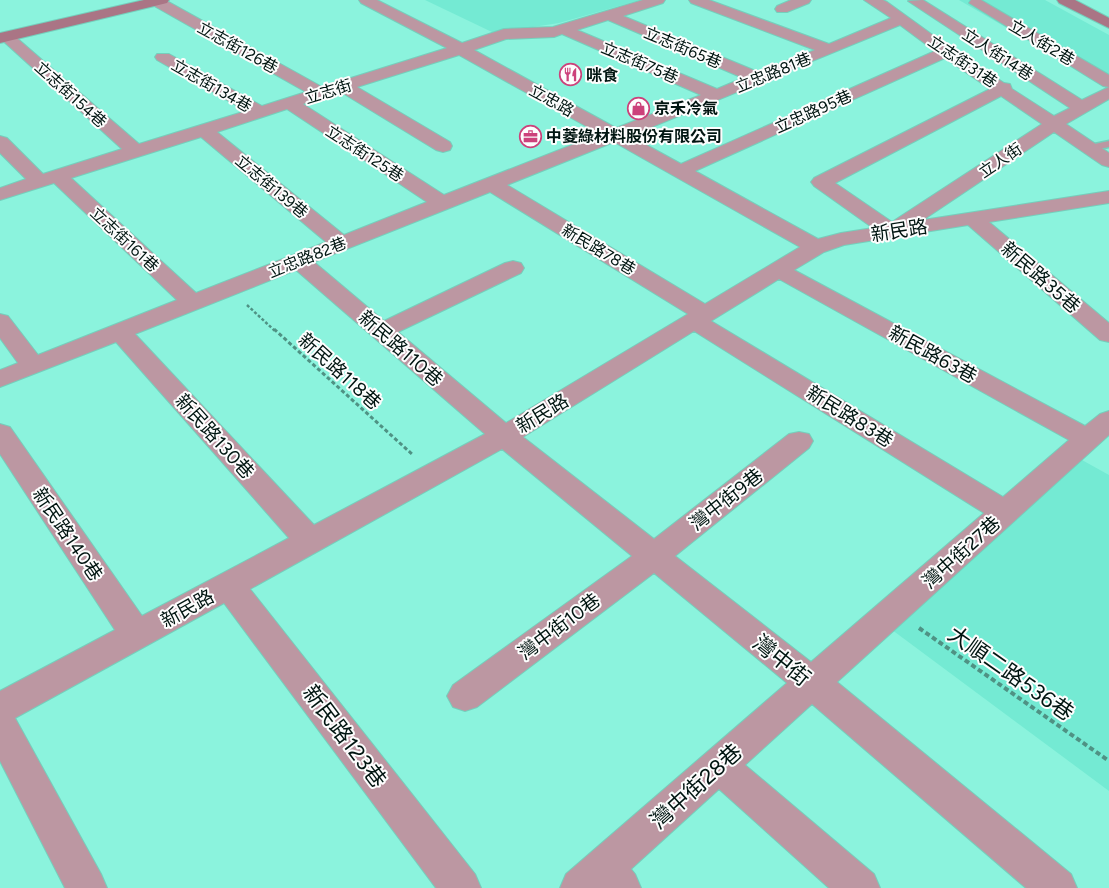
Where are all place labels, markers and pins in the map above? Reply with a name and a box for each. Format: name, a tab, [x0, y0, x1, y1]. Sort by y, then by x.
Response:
restaurant icon: 咪食	[558, 63, 582, 87]
place label: 咪食	[586, 66, 618, 85]
shop icon: 京禾冷氣	[626, 96, 650, 120]
place label: 京禾冷氣	[654, 99, 718, 118]
office icon: 中菱綠材料股份有限公司	[518, 124, 542, 148]
place label: 中菱綠材料股份有限公司	[546, 127, 722, 146]

